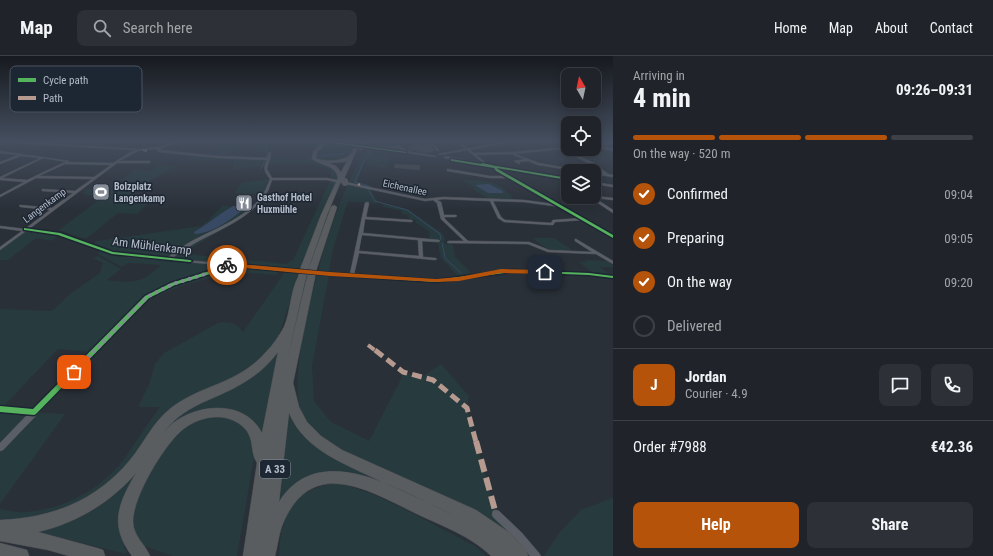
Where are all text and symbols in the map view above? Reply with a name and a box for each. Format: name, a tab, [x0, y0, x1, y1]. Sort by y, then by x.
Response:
search box	[77, 10, 357, 46]
text: Map	[20, 16, 53, 39]
icon: search	[91, 17, 113, 39]
text: Search here	[123, 19, 193, 37]
text: Home	[774, 20, 807, 36]
text: Map	[829, 20, 853, 36]
text: About	[875, 20, 908, 36]
text: Contact	[930, 20, 973, 36]
legend	[10, 66, 142, 112]
north arrow	[561, 68, 601, 108]
map controls	[561, 68, 601, 204]
text: Arriving in	[633, 68, 685, 83]
text: Cycle path	[43, 74, 88, 87]
text: 09:26–09:31	[896, 81, 973, 99]
text: 4 min	[633, 83, 691, 113]
text: Path	[43, 92, 63, 105]
button: locate	[561, 116, 601, 156]
text: On the way · 520 m	[633, 146, 730, 161]
button: layers	[561, 164, 601, 204]
street label: Eichenallee	[382, 177, 428, 198]
place label: Bolzplatz Langenkamp	[114, 181, 165, 204]
sports icon: Bolzplatz Langenkamp	[91, 182, 111, 202]
icon: check	[633, 183, 655, 205]
text: Confirmed	[667, 185, 728, 203]
street label: Langenkamp	[21, 186, 68, 225]
text: 09:04	[944, 187, 973, 202]
place label: Gasthof Hotel Huxmühle	[257, 192, 312, 215]
restaurant icon: Gasthof Hotel Huxmühle	[234, 193, 254, 213]
icon: check	[633, 227, 655, 249]
text: Preparing	[667, 229, 724, 247]
text: 09:05	[944, 231, 973, 246]
street label: Am Mühlenkamp	[112, 234, 192, 258]
courier	[207, 245, 247, 285]
icon: bike	[216, 254, 238, 276]
pin	[528, 255, 562, 289]
icon: home	[534, 261, 556, 283]
icon: check	[633, 271, 655, 293]
text: On the way	[667, 273, 732, 291]
text: 09:20	[944, 275, 973, 290]
text: Delivered	[667, 317, 722, 335]
pin	[57, 355, 91, 389]
icon: bag	[63, 361, 85, 383]
button: chat	[879, 364, 921, 406]
button: phone	[931, 364, 973, 406]
text: Jordan	[685, 368, 727, 386]
text: J	[650, 376, 658, 394]
text: Courier · 4.9	[685, 386, 748, 401]
text: Order #7988	[633, 438, 707, 456]
text: €42.36	[931, 438, 973, 456]
road number: A 33	[260, 460, 290, 478]
button: Help	[633, 502, 799, 548]
button: Share	[807, 502, 973, 548]

